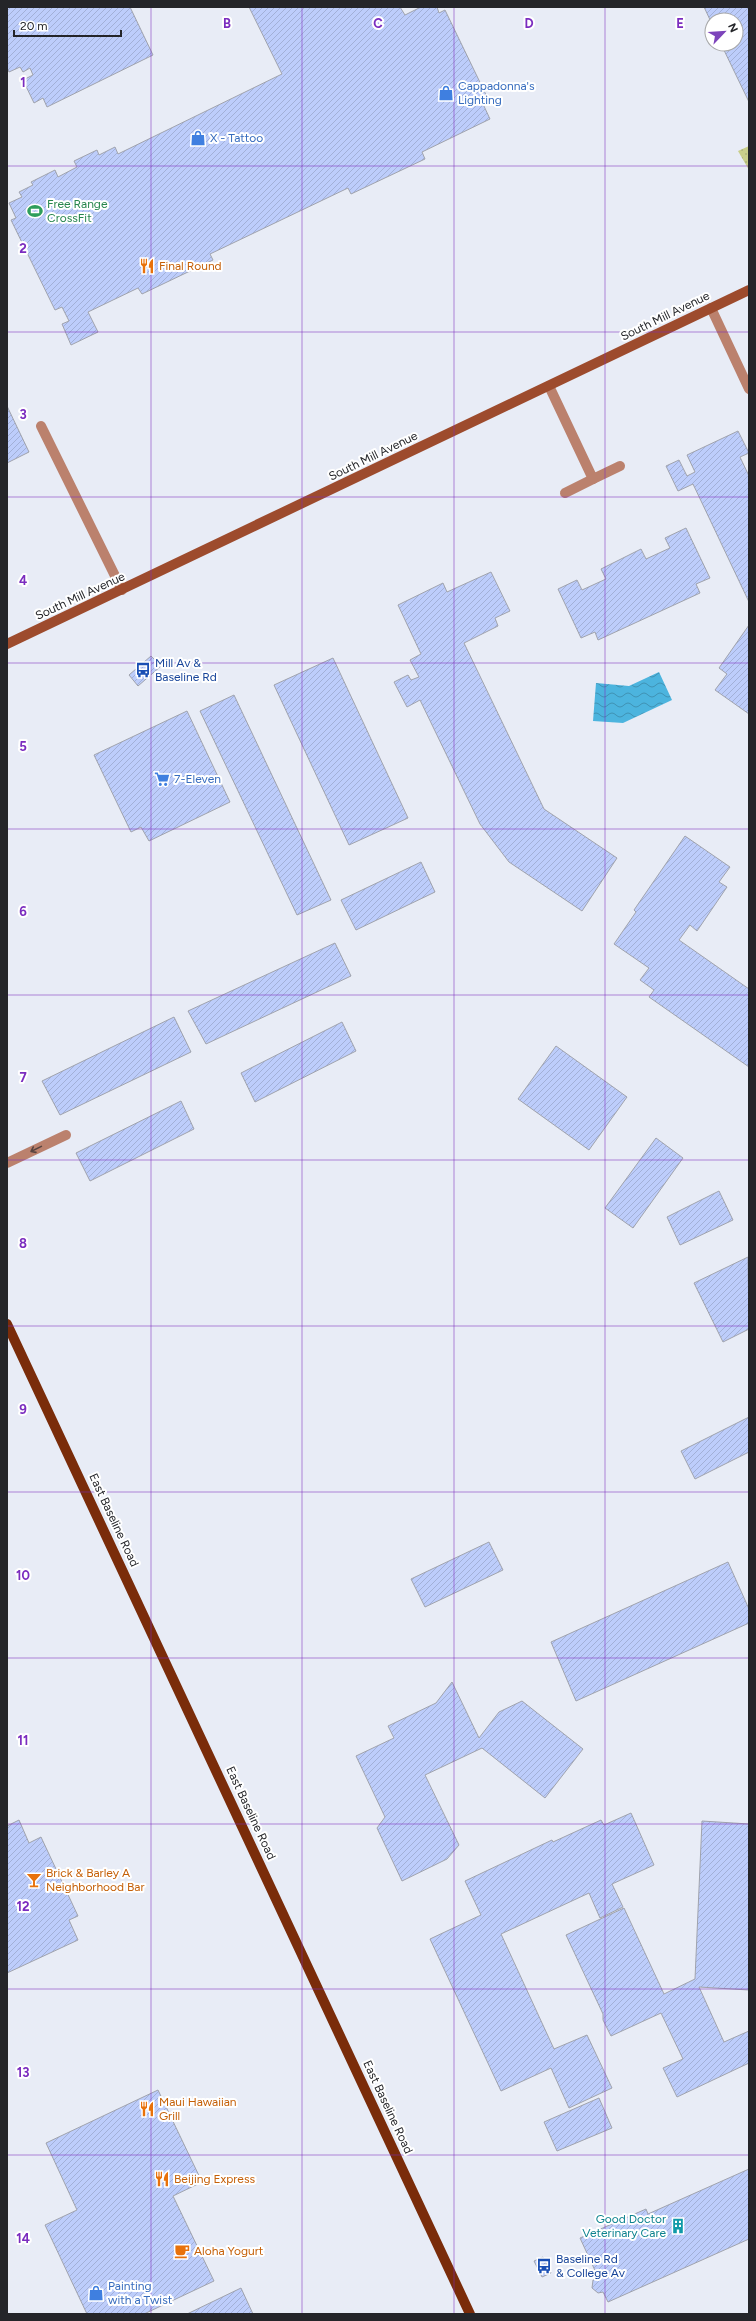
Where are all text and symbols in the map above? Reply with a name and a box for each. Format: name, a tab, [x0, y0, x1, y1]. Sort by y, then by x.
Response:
scale bar	[14, 12, 121, 38]
north arrow	[704, 12, 744, 52]
text: B	[223, 16, 231, 31]
text: C	[373, 16, 383, 31]
text: D	[524, 16, 534, 31]
text: E	[676, 16, 684, 31]
text: 20 m	[20, 19, 48, 33]
text: N	[725, 21, 740, 35]
text: 1	[20, 75, 26, 90]
place label: Cappadonna's Lighting	[458, 79, 535, 107]
shop icon: Cappadonna's Lighting	[437, 84, 455, 102]
shop icon: X - Tattoo	[189, 129, 207, 147]
place label: X - Tattoo	[210, 131, 263, 145]
place label: Free Range CrossFit	[47, 197, 108, 225]
sports icon: Free Range CrossFit	[26, 202, 44, 220]
text: 2	[19, 241, 27, 256]
restaurant icon: Final Round	[138, 257, 156, 275]
place label: Final Round	[159, 259, 222, 273]
street label: South Mill Avenue	[618, 288, 712, 344]
text: 3	[19, 407, 27, 422]
street label: South Mill Avenue	[326, 428, 420, 484]
street label: South Mill Avenue	[33, 569, 127, 623]
text: 4	[19, 573, 27, 588]
place label: Mill Av & Baseline Rd	[155, 656, 217, 684]
bus stop icon: Mill Av & Baseline Rd	[134, 661, 152, 679]
text: 5	[19, 739, 27, 754]
supermarket icon: 7-Eleven	[153, 770, 171, 788]
place label: 7-Eleven	[174, 772, 221, 786]
text: 6	[19, 904, 27, 919]
text: 7	[19, 1070, 27, 1085]
one-way arrow	[31, 1146, 43, 1153]
text: 8	[19, 1236, 27, 1251]
text: 9	[19, 1402, 27, 1417]
street label: East Baseline Road	[86, 1471, 142, 1569]
text: 10	[16, 1568, 30, 1583]
text: 11	[18, 1733, 28, 1748]
street label: East Baseline Road	[223, 1764, 279, 1862]
place label: Brick & Barley A Neighborhood Bar	[46, 1866, 145, 1894]
bar icon: Brick & Barley A Neighborhood Bar	[25, 1871, 43, 1889]
text: 12	[16, 1899, 30, 1914]
street label: East Baseline Road	[360, 2058, 416, 2156]
text: 13	[17, 2065, 29, 2080]
place label: Maui Hawaiian Grill	[159, 2095, 237, 2123]
restaurant icon: Maui Hawaiian Grill	[138, 2100, 156, 2118]
restaurant icon: Beijing Express	[153, 2170, 171, 2188]
place label: Beijing Express	[174, 2172, 255, 2186]
place label: Good Doctor Veterinary Care	[582, 2212, 666, 2240]
building icon: Good Doctor Veterinary Care	[669, 2217, 687, 2235]
text: 14	[16, 2231, 30, 2246]
cafe icon: Aloha Yogurt	[173, 2242, 191, 2260]
place label: Aloha Yogurt	[194, 2244, 264, 2258]
place label: Baseline Rd & College Av	[556, 2252, 626, 2280]
bus stop icon: Baseline Rd & College Av	[535, 2257, 553, 2275]
place label: Painting with a Twist	[108, 2279, 173, 2307]
shop icon: Painting with a Twist	[87, 2284, 105, 2302]

